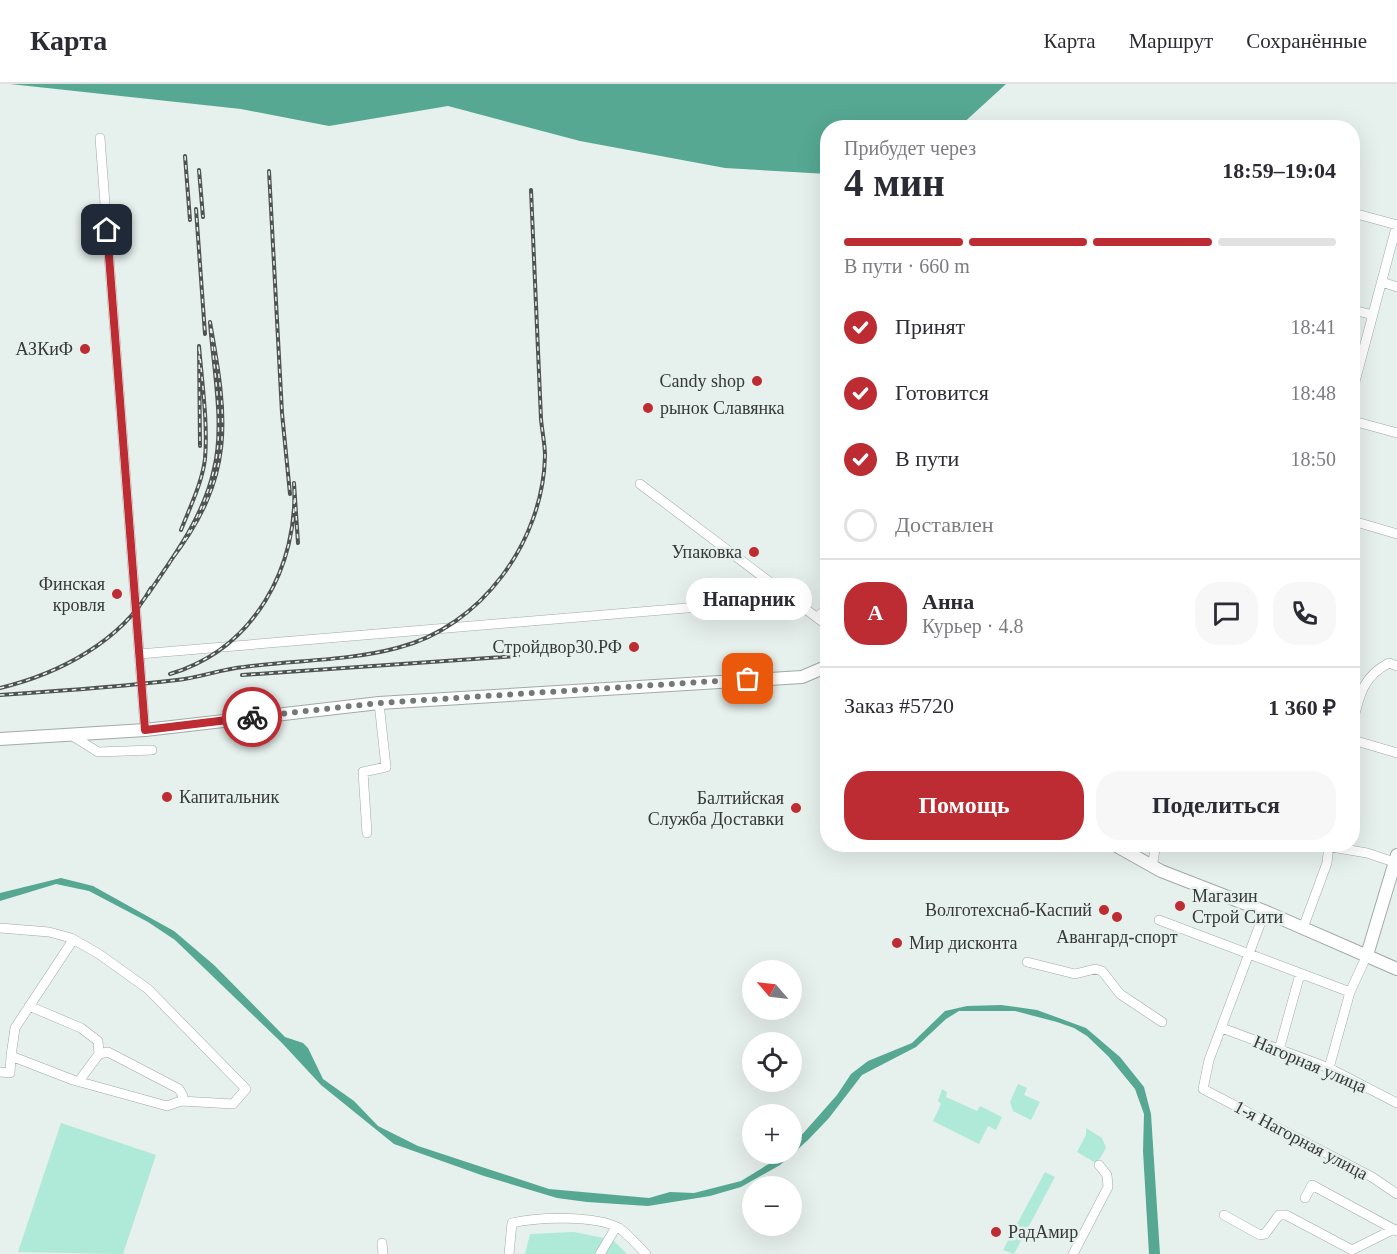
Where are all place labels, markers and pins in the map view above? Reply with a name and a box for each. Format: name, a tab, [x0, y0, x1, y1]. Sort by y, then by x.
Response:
pin	[81, 204, 132, 255]
place label: АЗКиФ	[16, 339, 73, 359]
marker: АЗКиФ	[78, 342, 92, 356]
place label: Candy shop	[660, 371, 745, 391]
marker: Candy shop	[750, 374, 764, 388]
place label: рынок Славянка	[660, 398, 785, 418]
marker: рынок Славянка	[641, 401, 655, 415]
place label: Упаковка	[671, 542, 742, 562]
marker: Упаковка	[747, 545, 761, 559]
place label: Финская кровля	[39, 574, 105, 615]
callout: Напарник	[685, 577, 811, 619]
marker: Финская кровля	[110, 587, 124, 601]
place label: Стройдвор30.РФ	[493, 637, 622, 657]
marker: Стройдвор30.РФ	[627, 640, 641, 654]
pin	[722, 653, 773, 704]
place label: Капитальник	[179, 787, 279, 807]
place label: Балтийская Служба Доставки	[648, 788, 784, 829]
marker: Капитальник	[160, 790, 174, 804]
marker: Балтийская Служба Доставки	[789, 801, 803, 815]
place label: Магазин Строй Сити	[1192, 886, 1283, 927]
marker: Магазин Строй Сити	[1173, 899, 1187, 913]
place label: Волготехснаб-Каспий	[925, 900, 1092, 920]
marker: Волготехснаб-Каспий	[1097, 903, 1111, 917]
marker: Авангард-cпорт	[1110, 910, 1124, 924]
place label: Авангард-cпорт	[1056, 927, 1178, 947]
place label: Мир дисконта	[909, 933, 1017, 953]
marker: Мир дисконта	[890, 936, 904, 950]
place label: РадАмир	[1008, 1222, 1078, 1242]
marker: РадАмир	[989, 1225, 1003, 1239]

